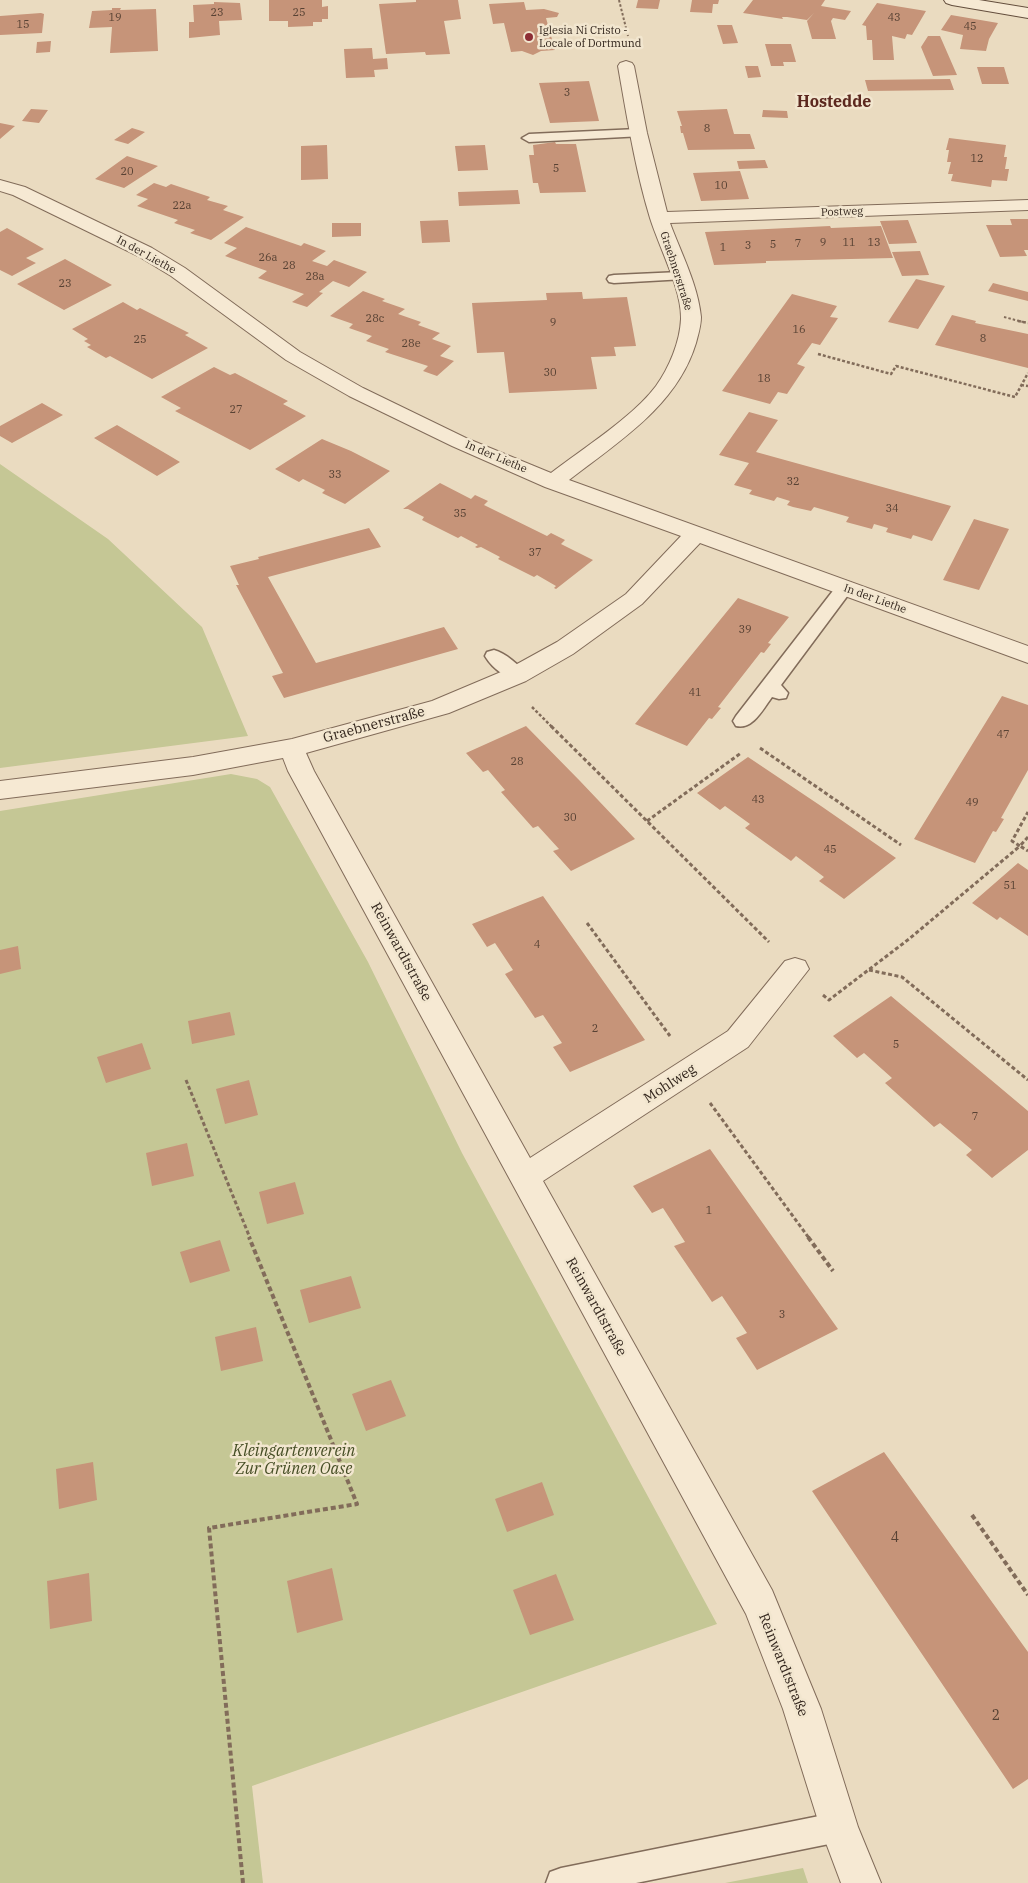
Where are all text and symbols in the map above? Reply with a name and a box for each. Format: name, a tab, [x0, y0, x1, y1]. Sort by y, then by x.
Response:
house number: 23	[210, 6, 224, 20]
house number: 25	[292, 6, 306, 20]
house number: 19	[108, 11, 122, 25]
house number: 43	[887, 11, 901, 25]
house number: 15	[16, 18, 30, 32]
house number: 45	[963, 20, 977, 34]
place label: Iglesia Ni Cristo - Locale of Dortmund	[539, 24, 642, 50]
marker: Iglesia Ni Cristo - Locale of Dortmund	[523, 31, 535, 43]
house number: 3	[564, 86, 570, 100]
district label: Hostedde	[797, 92, 871, 112]
house number: 8	[704, 122, 710, 136]
house number: 12	[970, 152, 984, 166]
house number: 5	[553, 162, 559, 176]
house number: 20	[120, 165, 134, 179]
house number: 10	[714, 179, 728, 193]
house number: 22a	[172, 199, 192, 213]
street label: Postweg	[821, 205, 863, 219]
street label: Graebnerstraße	[657, 230, 695, 312]
street label: In der Liethe	[114, 233, 178, 277]
house number: 9	[820, 236, 826, 250]
house number: 11	[842, 236, 856, 250]
house number: 13	[867, 236, 881, 250]
house number: 7	[795, 237, 801, 251]
house number: 5	[770, 238, 776, 252]
house number: 3	[745, 239, 751, 253]
house number: 1	[720, 241, 726, 255]
house number: 26a	[258, 251, 278, 265]
house number: 28	[282, 259, 296, 273]
house number: 28a	[305, 270, 325, 284]
house number: 23	[58, 277, 72, 291]
house number: 28c	[366, 312, 384, 326]
house number: 9	[550, 316, 556, 330]
house number: 16	[792, 323, 806, 337]
house number: 8	[980, 332, 986, 346]
house number: 25	[133, 333, 147, 347]
house number: 28e	[401, 337, 421, 351]
house number: 30	[543, 366, 557, 380]
house number: 18	[757, 372, 771, 386]
house number: 27	[229, 403, 243, 417]
street label: In der Liethe	[463, 438, 529, 476]
house number: 33	[328, 468, 342, 482]
house number: 32	[786, 475, 800, 489]
house number: 34	[885, 502, 899, 516]
house number: 35	[453, 507, 467, 521]
house number: 37	[528, 546, 542, 560]
street label: In der Liethe	[842, 582, 908, 616]
house number: 39	[738, 623, 752, 637]
house number: 41	[688, 686, 702, 700]
street label: Graebnerstraße	[321, 703, 427, 747]
house number: 47	[996, 728, 1010, 742]
house number: 28	[510, 755, 524, 769]
house number: 43	[751, 793, 765, 807]
house number: 49	[965, 796, 979, 810]
house number: 30	[563, 811, 577, 825]
house number: 45	[823, 843, 837, 857]
house number: 51	[1003, 879, 1017, 893]
street label: Reinwardtstraße	[367, 900, 435, 1004]
house number: 4	[534, 938, 540, 952]
house number: 2	[592, 1022, 598, 1036]
house number: 5	[893, 1038, 899, 1052]
street label: Mohlweg	[641, 1061, 699, 1107]
house number: 7	[972, 1110, 978, 1124]
house number: 1	[706, 1204, 712, 1218]
street label: Reinwardtstraße	[562, 1255, 630, 1359]
house number: 3	[779, 1308, 785, 1322]
park label: Kleingartenverein Zur Grünen Oase	[233, 1441, 355, 1479]
house number: 4	[891, 1530, 899, 1546]
street label: Reinwardtstraße	[755, 1611, 811, 1719]
house number: 2	[992, 1708, 1000, 1724]

